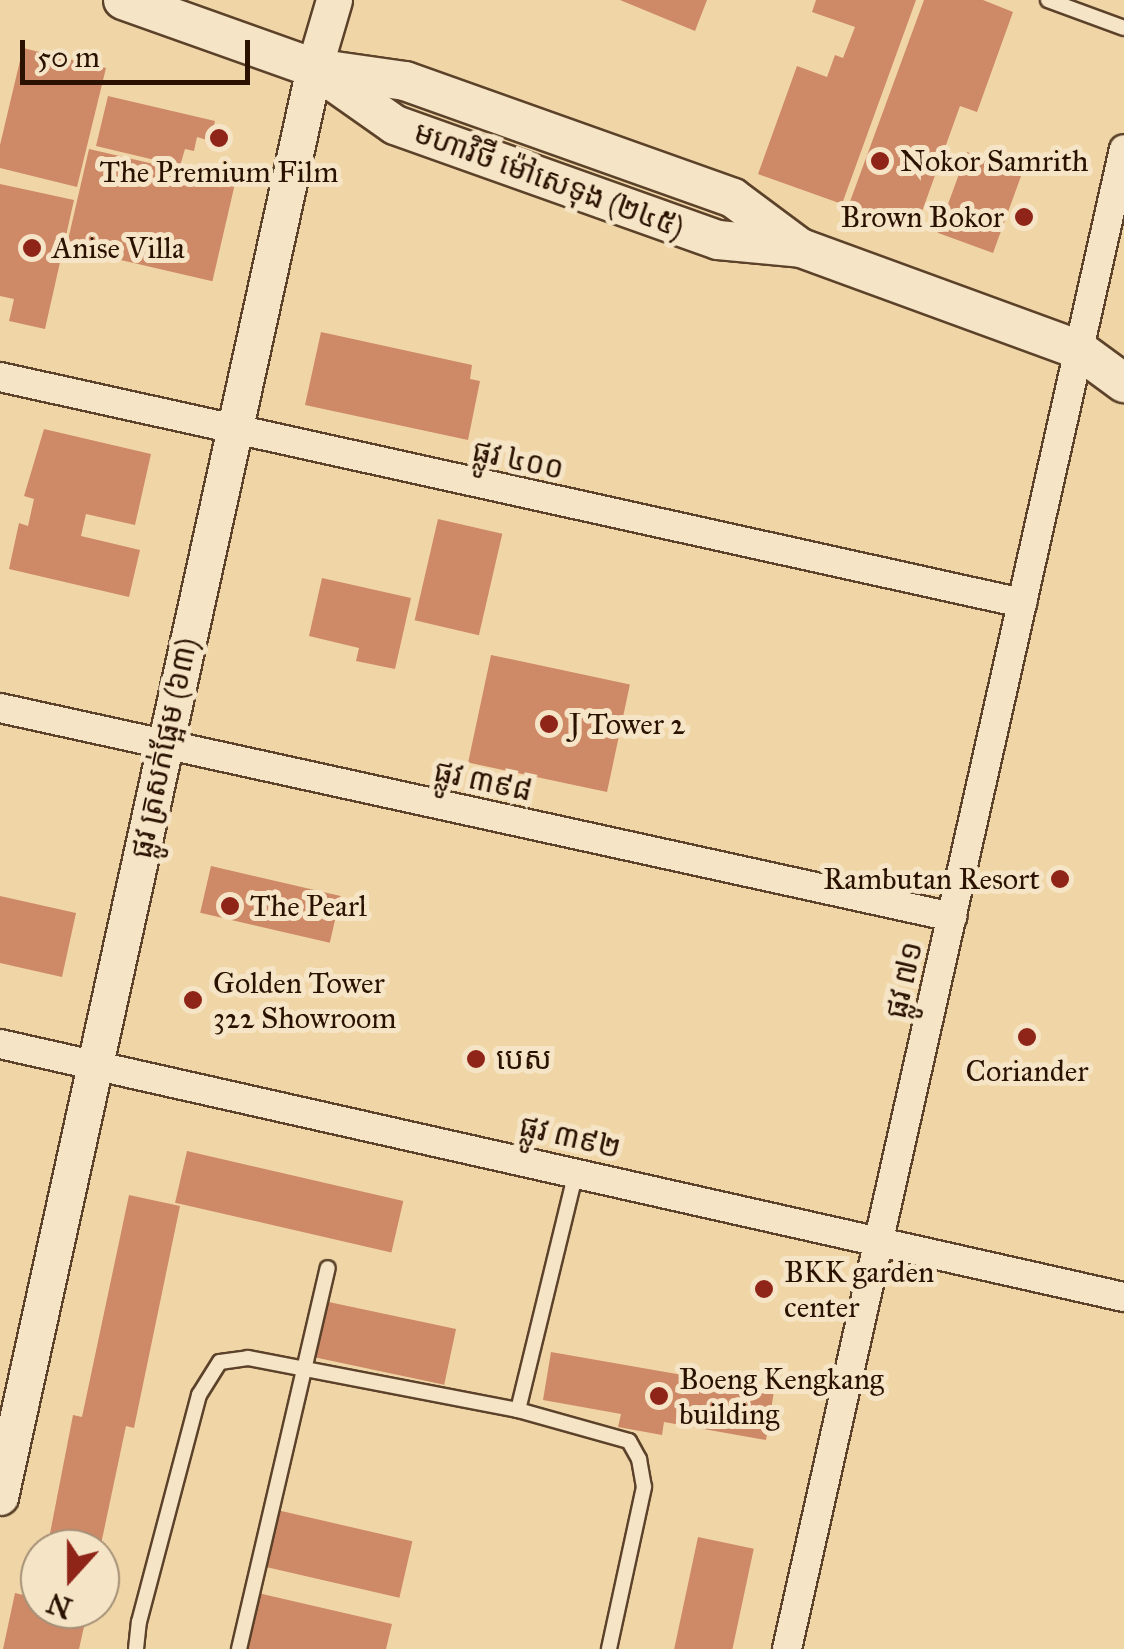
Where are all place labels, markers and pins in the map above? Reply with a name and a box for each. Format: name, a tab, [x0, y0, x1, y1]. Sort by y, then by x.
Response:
marker: The Premium Film	[208, 127, 230, 149]
place label: Nokor Samrith	[900, 143, 1088, 179]
marker: Nokor Samrith	[869, 150, 891, 172]
place label: The Premium Film	[100, 154, 338, 190]
place label: Brown Bokor	[841, 199, 1004, 235]
marker: Brown Bokor	[1013, 206, 1035, 228]
place label: Anise Villa	[52, 230, 185, 266]
marker: Anise Villa	[21, 237, 43, 259]
place label: J Tower 2	[569, 706, 685, 742]
marker: J Tower 2	[538, 713, 560, 735]
place label: Rambutan Resort	[823, 861, 1040, 897]
marker: Rambutan Resort	[1049, 868, 1071, 890]
place label: The Pearl	[250, 888, 367, 924]
marker: The Pearl	[219, 895, 241, 917]
place label: Golden Tower 322 Showroom	[213, 965, 397, 1036]
marker: Golden Tower 322 Showroom	[182, 989, 204, 1011]
marker: Coriander	[1016, 1026, 1038, 1048]
place label: បេស	[496, 1041, 552, 1077]
marker: បេស	[465, 1048, 487, 1070]
place label: Coriander	[966, 1053, 1088, 1089]
place label: BKK garden center	[784, 1254, 934, 1324]
marker: BKK garden center	[753, 1278, 775, 1300]
place label: Boeng Kengkang building	[679, 1361, 884, 1432]
marker: Boeng Kengkang building	[648, 1385, 670, 1407]

